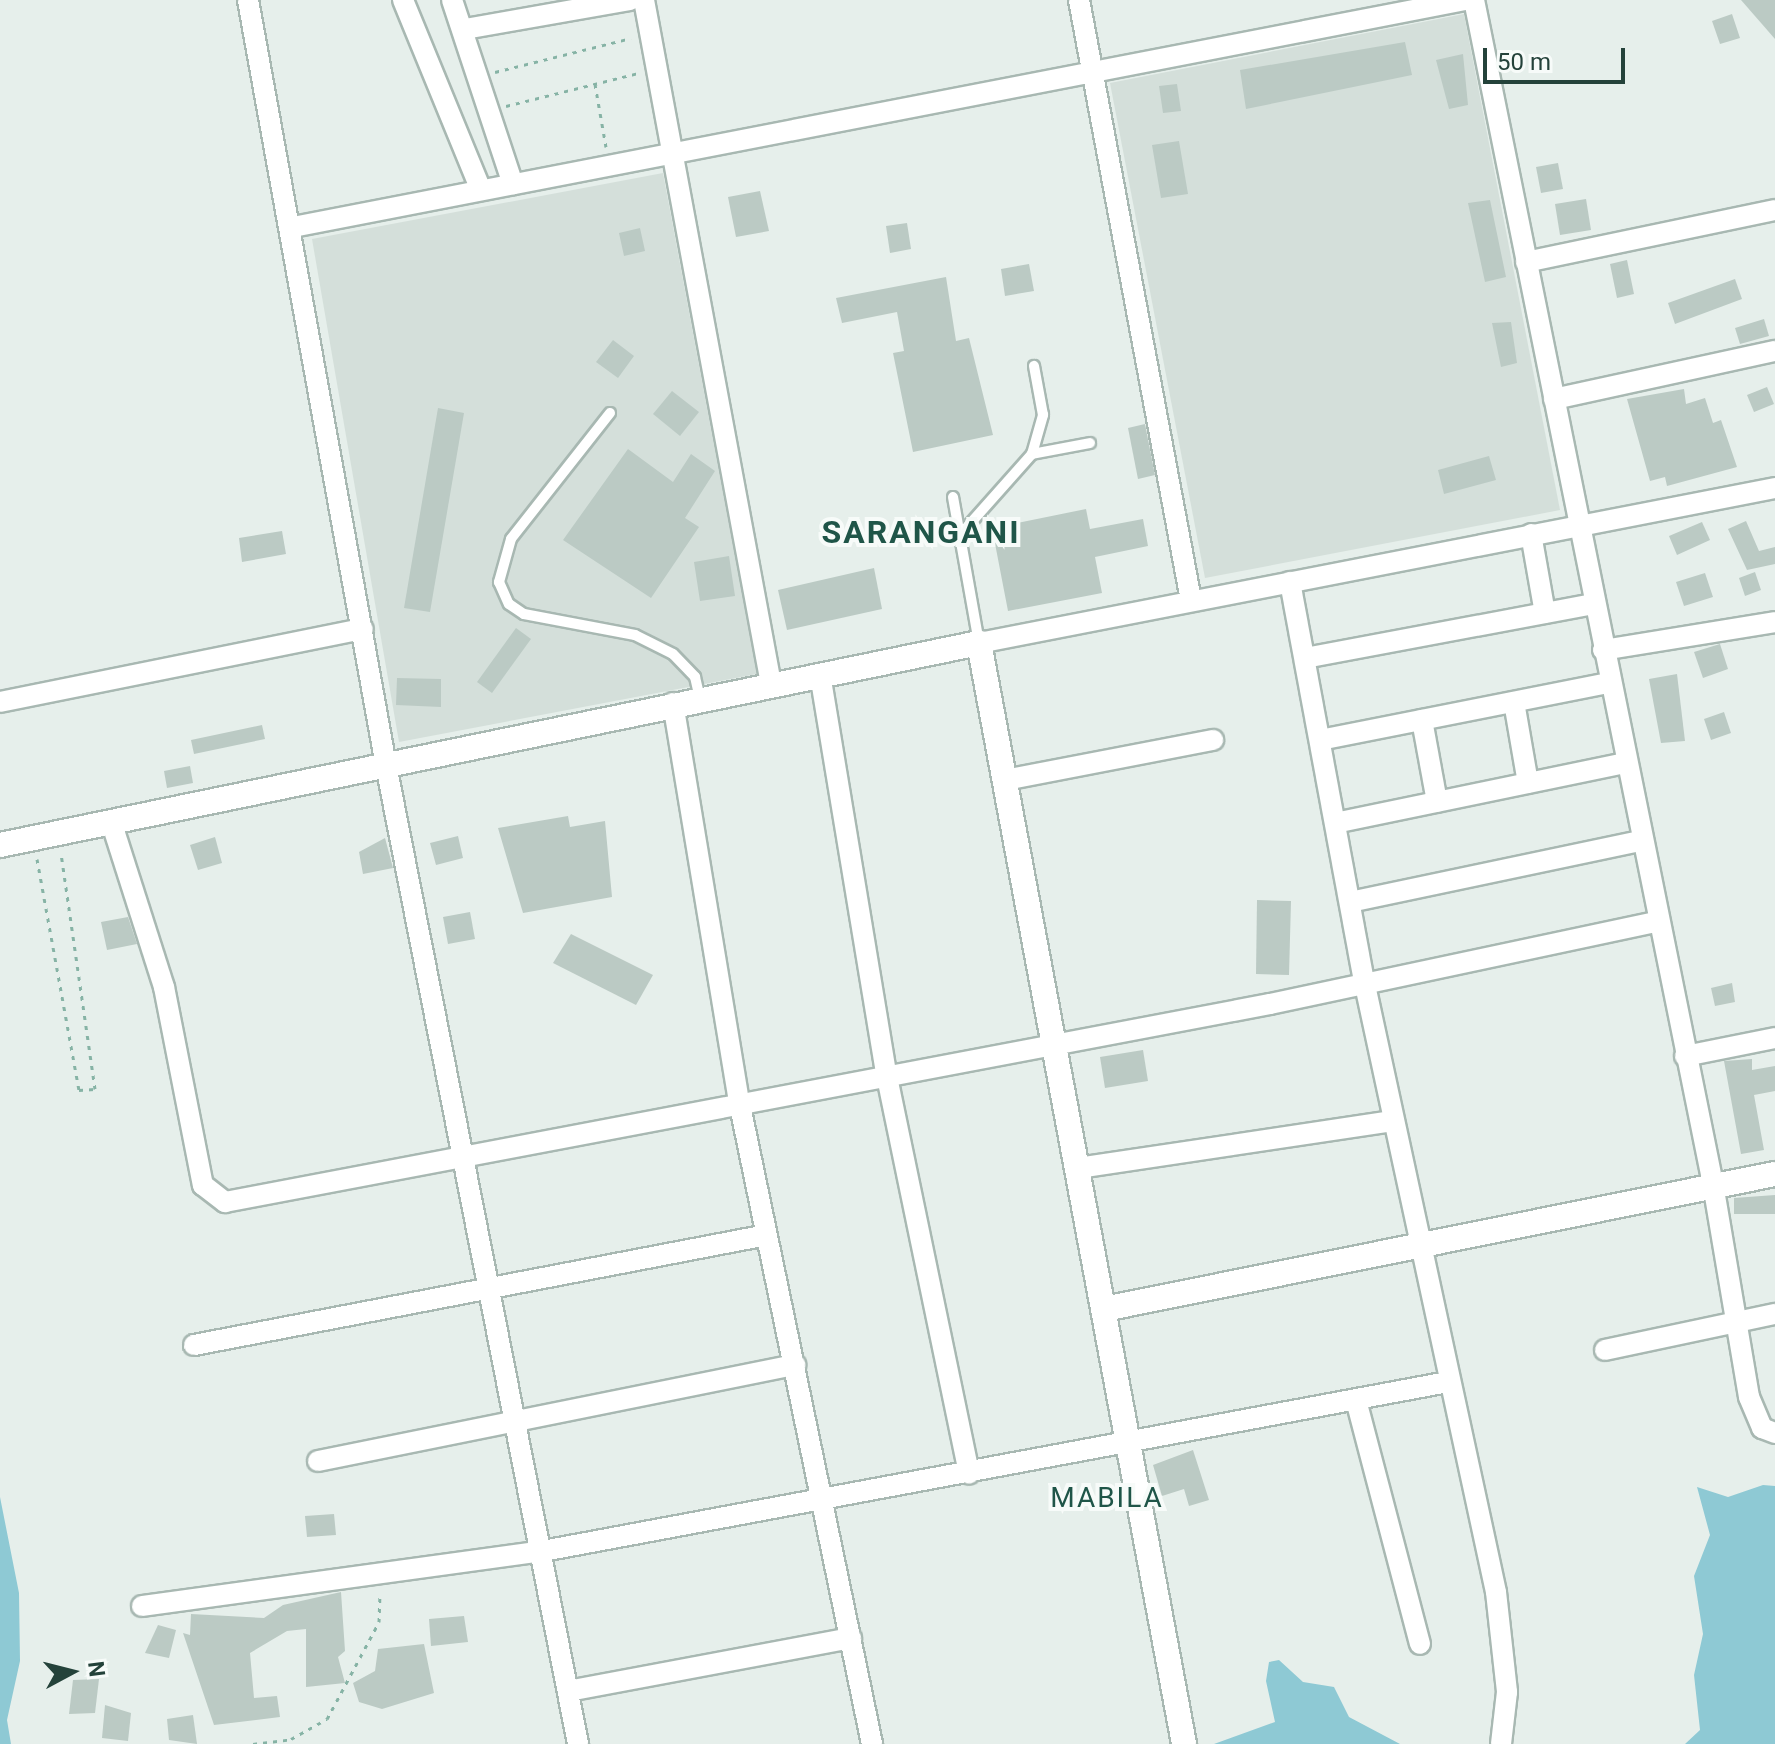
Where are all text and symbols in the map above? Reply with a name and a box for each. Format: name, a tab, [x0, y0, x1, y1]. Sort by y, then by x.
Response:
scale bar	[1487, 32, 1629, 82]
text: 50 m	[1497, 48, 1551, 76]
district label: SARANGANI	[821, 513, 1021, 551]
district label: MABILA	[1050, 1481, 1164, 1515]
north arrow	[32, 1632, 112, 1712]
text: N	[83, 1660, 110, 1678]

